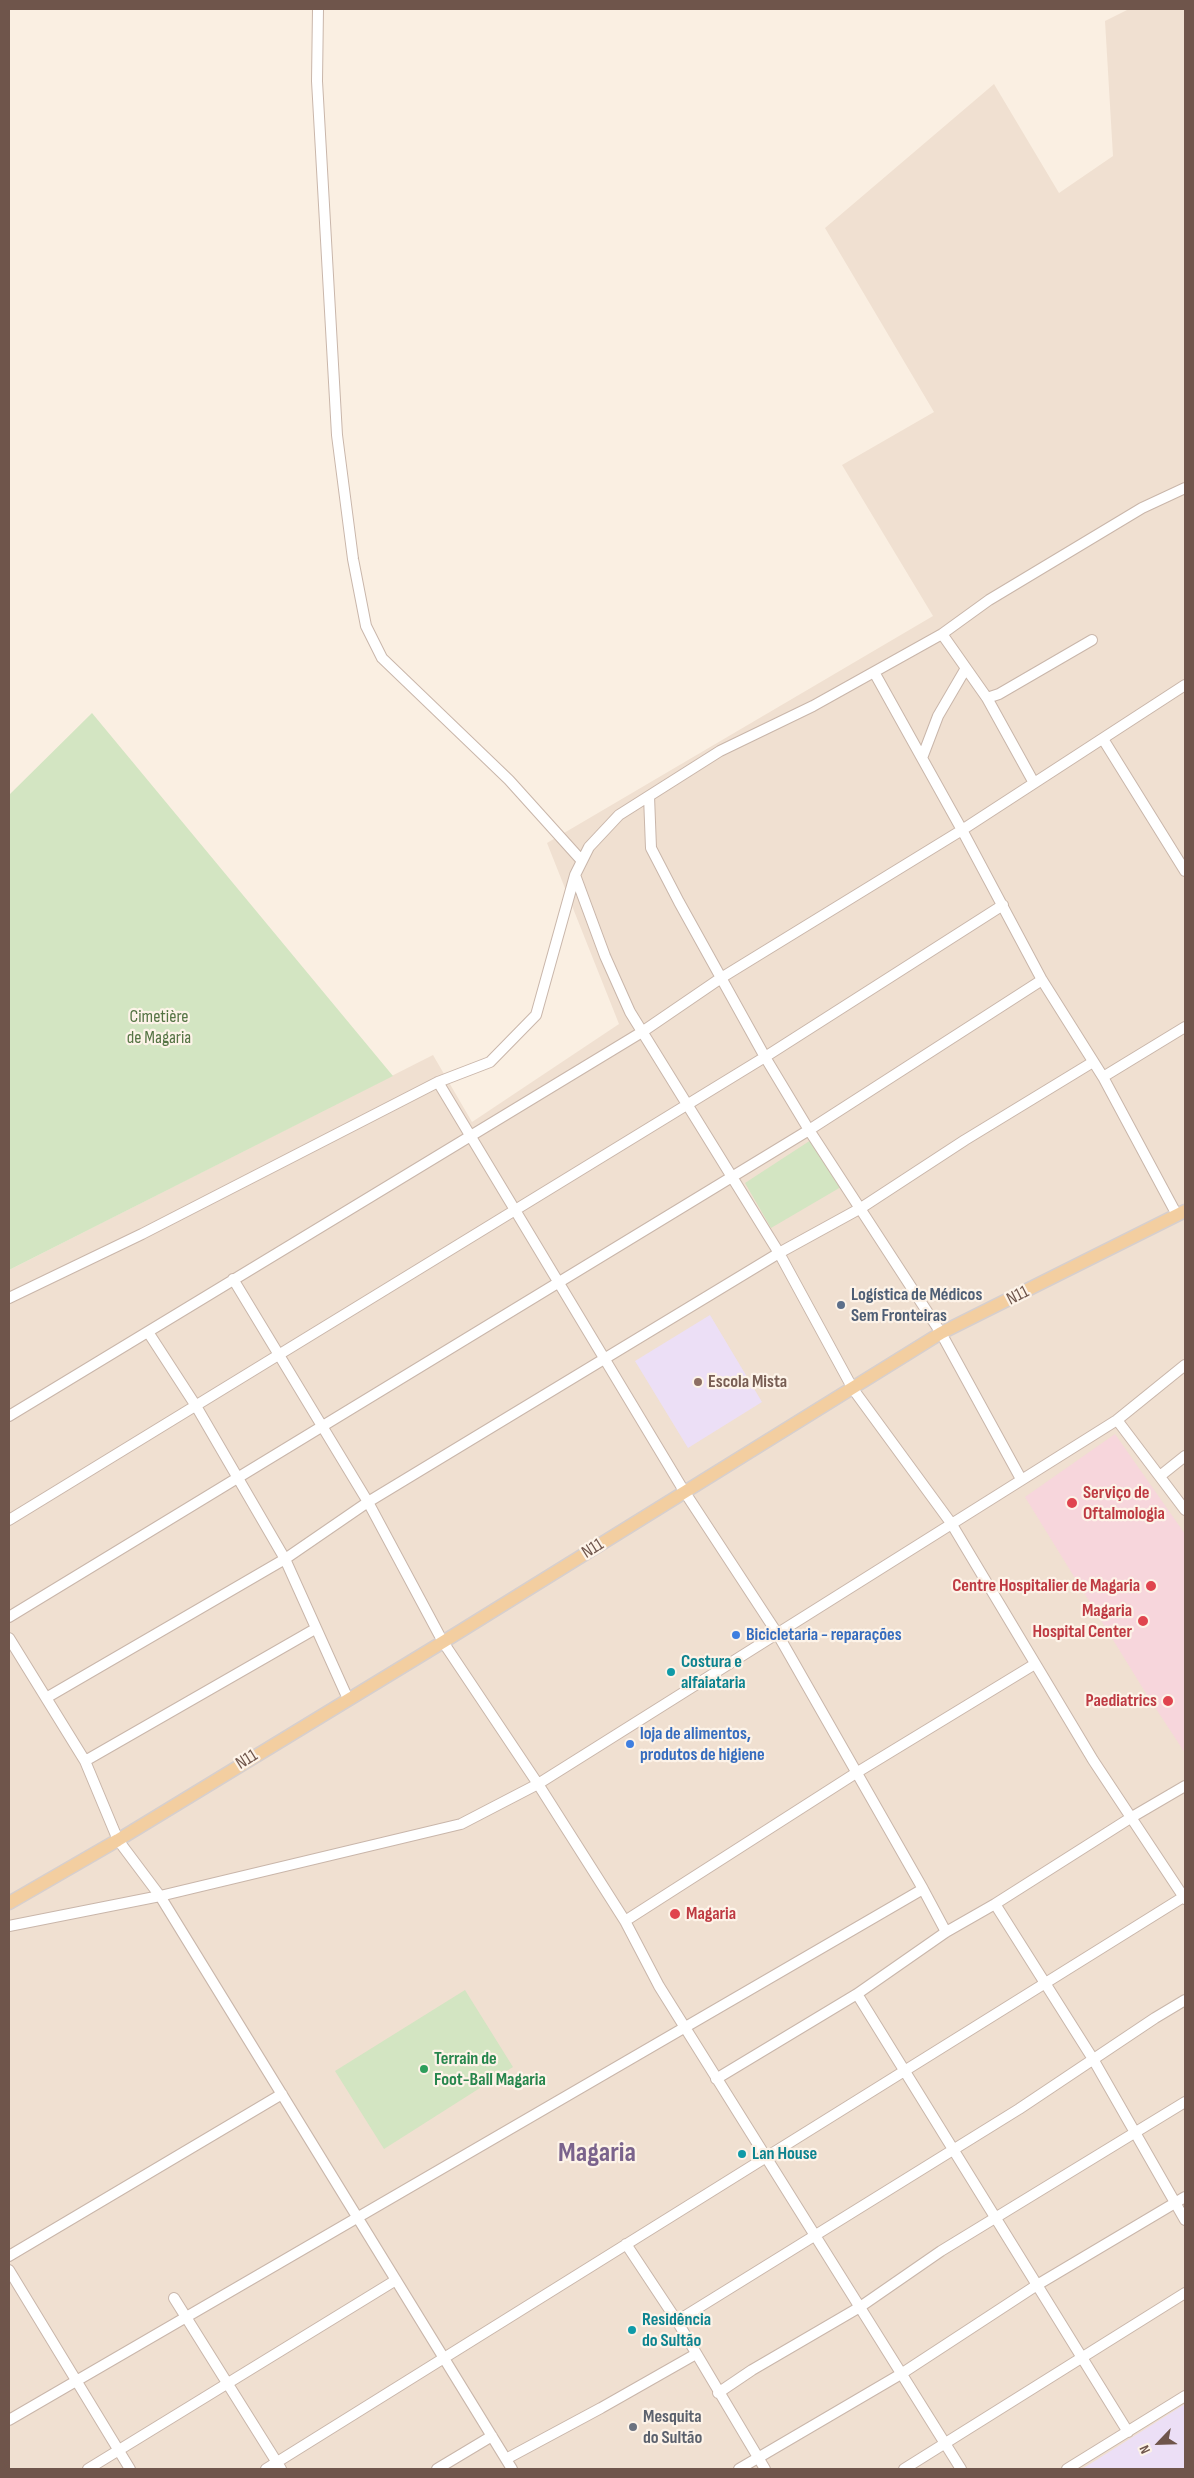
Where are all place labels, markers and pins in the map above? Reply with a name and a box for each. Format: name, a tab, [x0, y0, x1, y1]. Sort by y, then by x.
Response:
place label: Logística de Médicos Sem Fronteiras	[851, 1284, 982, 1326]
marker: Logística de Médicos Sem Fronteiras	[835, 1299, 847, 1311]
place label: Escola Mista	[708, 1371, 787, 1393]
marker: Escola Mista	[692, 1376, 704, 1388]
place label: Serviço de Oftalmologia	[1083, 1482, 1165, 1525]
marker: Serviço de Oftalmologia	[1065, 1496, 1079, 1510]
place label: Centre Hospitalier de Magaria	[952, 1575, 1140, 1597]
marker: Centre Hospitalier de Magaria	[1144, 1579, 1158, 1593]
place label: Magaria Hospital Center	[1032, 1600, 1132, 1642]
marker: Magaria Hospital Center	[1136, 1614, 1150, 1628]
place label: Bicicletaria - reparações	[746, 1624, 902, 1646]
marker: Bicicletaria - reparações	[730, 1629, 742, 1641]
place label: Costura e alfaiataria	[681, 1651, 746, 1694]
marker: Costura e alfaiataria	[665, 1666, 677, 1678]
place label: Paediatrics	[1085, 1690, 1157, 1712]
marker: Paediatrics	[1161, 1694, 1175, 1708]
place label: loja de alimentos, produtos de higiene	[640, 1723, 765, 1766]
marker: loja de alimentos, produtos de higiene	[624, 1738, 636, 1750]
place label: Magaria	[686, 1903, 736, 1925]
marker: Magaria	[668, 1907, 682, 1921]
place label: Terrain de Foot-Ball Magaria	[434, 2048, 546, 2090]
marker: Terrain de Foot-Ball Magaria	[418, 2063, 430, 2075]
place label: Lan House	[752, 2143, 817, 2165]
marker: Lan House	[736, 2148, 748, 2160]
place label: Residência do Sultão	[642, 2309, 711, 2352]
marker: Residência do Sultão	[626, 2324, 638, 2336]
place label: Mesquita do Sultão	[643, 2406, 702, 2448]
marker: Mesquita do Sultão	[627, 2421, 639, 2433]

